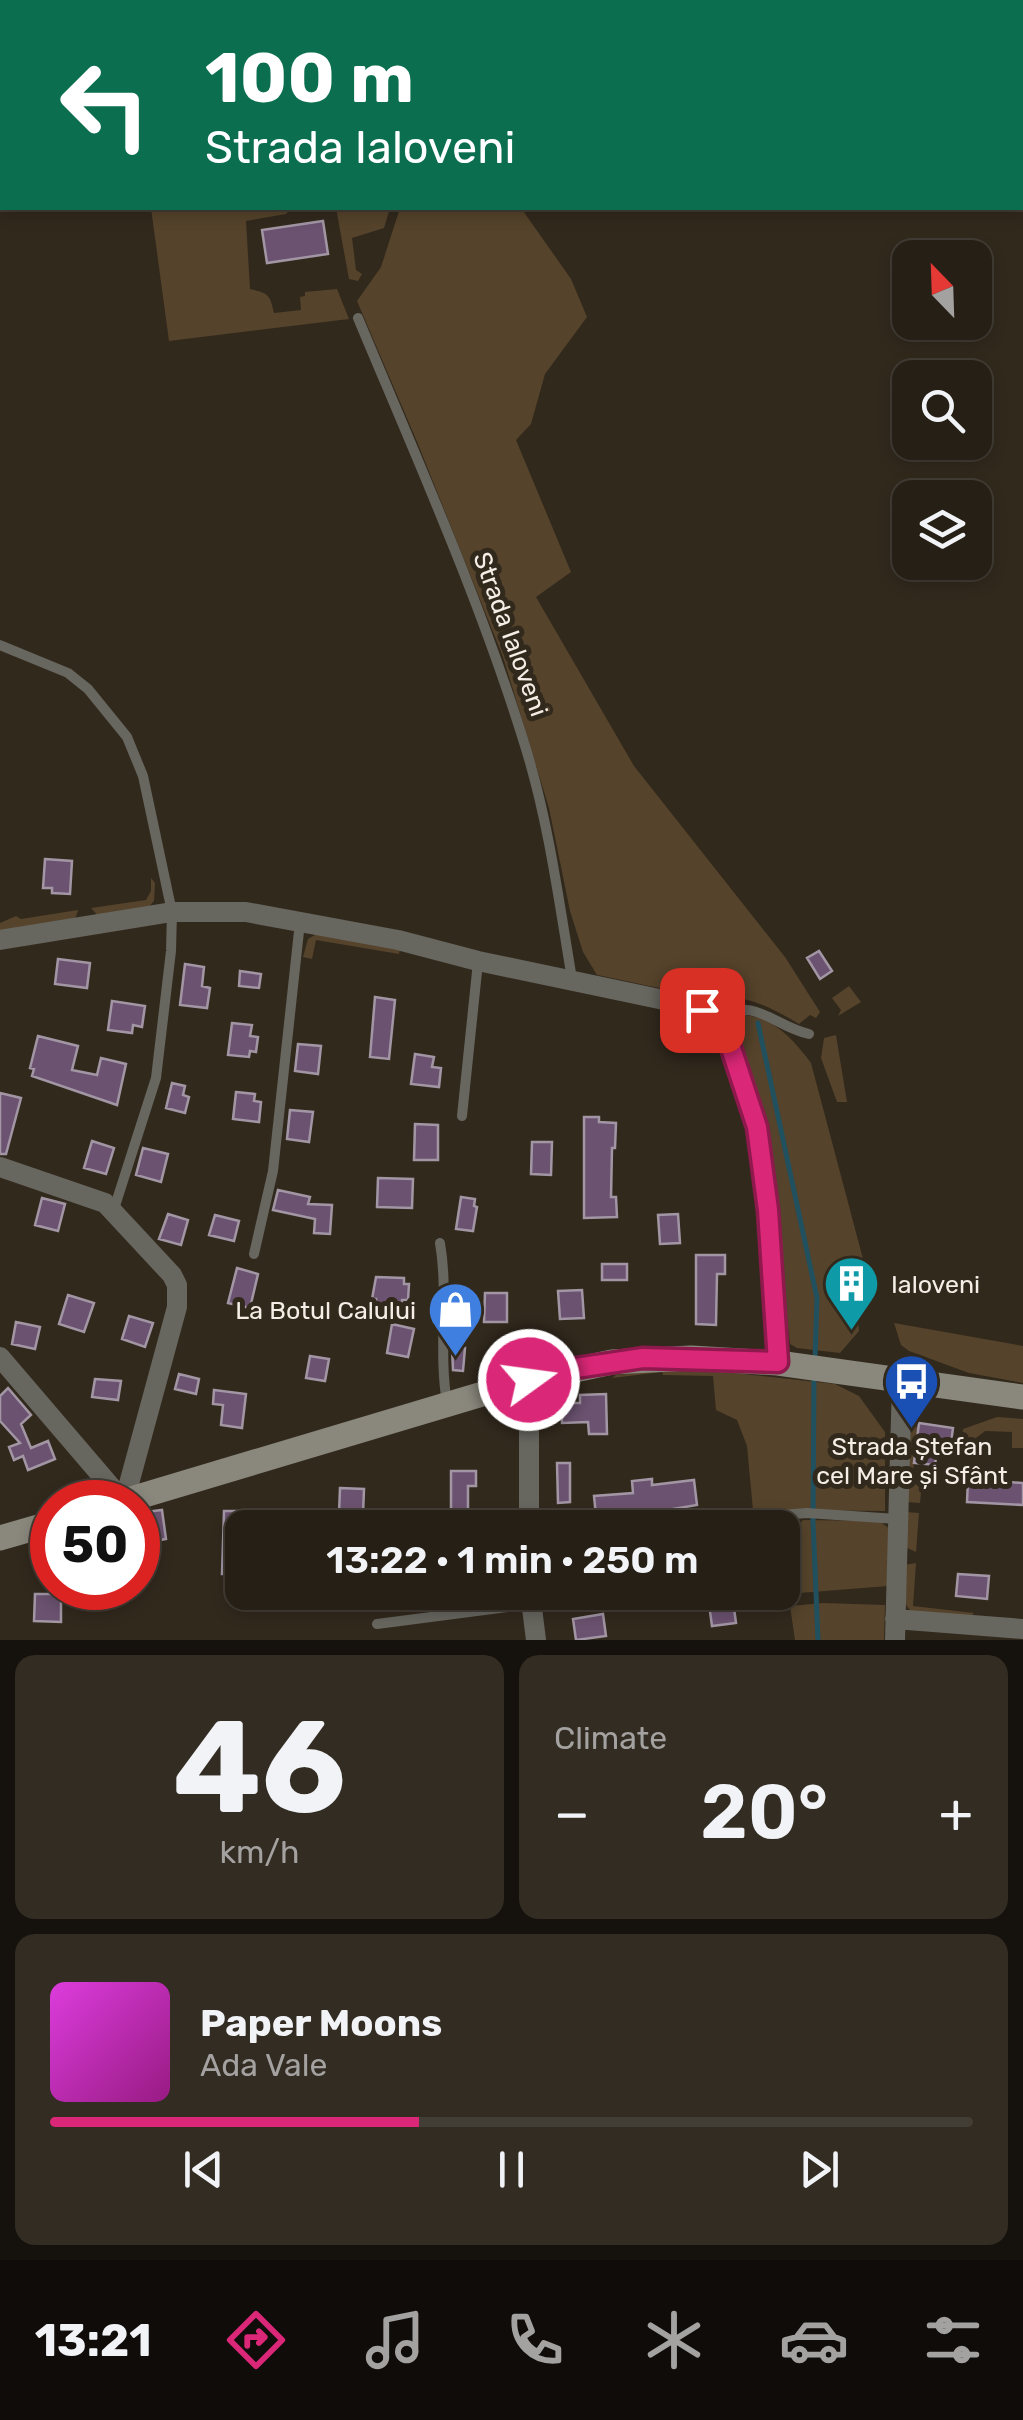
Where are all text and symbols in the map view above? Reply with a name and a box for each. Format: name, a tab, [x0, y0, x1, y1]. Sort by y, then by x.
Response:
text: 100 m	[205, 37, 414, 120]
icon: left	[40, 40, 170, 170]
text: Strada Ialoveni	[205, 121, 515, 174]
north arrow	[892, 240, 992, 340]
map controls	[892, 240, 992, 580]
button: search	[892, 360, 992, 460]
button: layers	[892, 480, 992, 580]
street label: Strada Ialoveni	[467, 548, 554, 720]
pin	[660, 968, 745, 1053]
icon: arrive	[675, 983, 730, 1038]
building icon: Ialoveni	[822, 1254, 882, 1333]
place label: Ialoveni	[891, 1270, 980, 1299]
shop icon: La Botul Calului	[425, 1280, 485, 1359]
place label: La Botul Calului	[235, 1296, 416, 1325]
position arrow	[477, 1328, 581, 1432]
bus stop icon: Strada Ștefan cel Mare și Sfânt	[882, 1352, 942, 1431]
place label: Strada Ștefan cel Mare și Sfânt	[816, 1432, 1008, 1490]
speed limit sign: 50	[30, 1480, 160, 1610]
text: 13:22 · 1 min · 250 m	[326, 1537, 699, 1583]
text: 46	[173, 1690, 346, 1845]
text: Climate	[554, 1719, 667, 1757]
text: 20°	[700, 1768, 828, 1857]
text: −	[554, 1781, 590, 1846]
text: +	[939, 1781, 973, 1846]
text: km/h	[220, 1833, 299, 1871]
text: Paper Moons	[200, 2000, 442, 2046]
text: Ada Vale	[200, 2046, 327, 2084]
icon: previous	[176, 2142, 231, 2197]
icon: pause	[484, 2142, 539, 2197]
icon: next	[792, 2142, 847, 2197]
icon: directions	[221, 2305, 291, 2375]
icon: music	[360, 2305, 430, 2375]
icon: phone	[500, 2305, 570, 2375]
icon: climate	[639, 2305, 709, 2375]
icon: car	[779, 2305, 849, 2375]
icon: filters	[918, 2305, 988, 2375]
text: 13:21	[35, 2314, 152, 2367]

